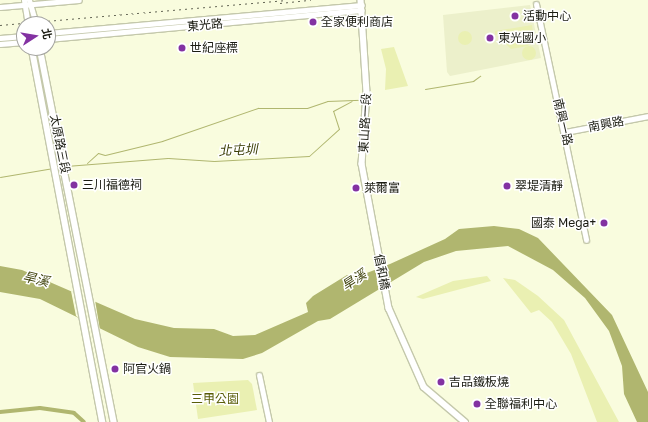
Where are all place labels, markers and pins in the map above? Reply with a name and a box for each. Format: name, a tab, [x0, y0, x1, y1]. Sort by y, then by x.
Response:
place label: 活動中心	[523, 9, 571, 23]
marker: 活動中心	[510, 11, 520, 21]
place label: 全家便利商店	[321, 15, 393, 29]
marker: 全家便利商店	[308, 17, 318, 27]
place label: 東光國小	[498, 31, 546, 45]
marker: 東光國小	[485, 33, 495, 43]
place label: 世紀座標	[190, 41, 238, 55]
marker: 世紀座標	[177, 43, 187, 53]
place label: 三川福德祠	[82, 178, 142, 192]
place label: 翠堤清靜	[515, 179, 563, 193]
marker: 三川福德祠	[69, 180, 79, 190]
place label: 萊爾富	[364, 181, 400, 195]
marker: 翠堤清靜	[502, 181, 512, 191]
marker: 萊爾富	[351, 183, 361, 193]
place label: 國泰 Mega+	[531, 216, 596, 230]
marker: 國泰 Mega+	[599, 218, 609, 228]
place label: 阿官火鍋	[123, 362, 171, 376]
marker: 阿官火鍋	[110, 364, 120, 374]
place label: 吉品鐵板燒	[449, 375, 509, 389]
marker: 吉品鐵板燒	[436, 377, 446, 387]
place label: 全聯福利中心	[485, 397, 557, 411]
marker: 全聯福利中心	[472, 399, 482, 409]

